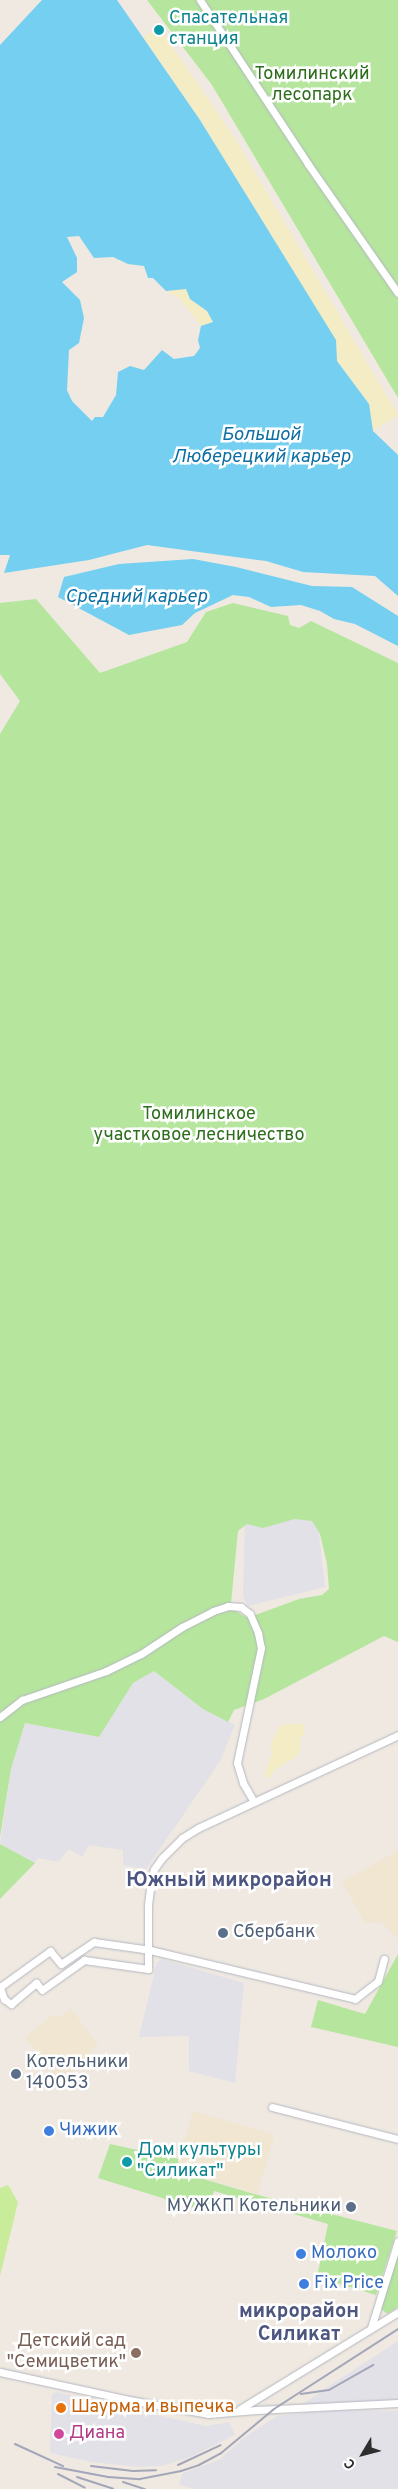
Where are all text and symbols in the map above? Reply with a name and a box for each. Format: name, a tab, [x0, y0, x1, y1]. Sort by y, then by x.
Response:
place label: Спасательная станция	[169, 9, 288, 52]
marker: Спасательная станция	[153, 24, 165, 36]
park label: Томилинский лесопарк	[254, 65, 370, 108]
water label: Большой Люберецкий карьер	[172, 425, 350, 469]
water label: Средний карьер	[65, 587, 207, 609]
park label: Томилинское участковое лесничество	[94, 1105, 304, 1148]
district label: Южный микрорайон	[126, 1869, 332, 1893]
place label: Сбербанк	[233, 1922, 316, 1944]
marker: Сбербанк	[217, 1927, 229, 1939]
place label: Котельники 140053	[26, 2053, 128, 2096]
marker: Котельники 140053	[10, 2068, 22, 2080]
place label: Чижик	[59, 2120, 118, 2142]
marker: Чижик	[43, 2125, 55, 2137]
place label: Дом культуры "Силикат"	[137, 2141, 261, 2184]
marker: Дом культуры "Силикат"	[121, 2156, 133, 2168]
place label: МУЖКП Котельники	[167, 2196, 341, 2218]
marker: МУЖКП Котельники	[345, 2201, 357, 2213]
place label: Молоко	[311, 2243, 377, 2265]
marker: Молоко	[295, 2248, 307, 2260]
place label: Fix Price	[314, 2273, 384, 2295]
marker: Fix Price	[298, 2278, 310, 2290]
district label: микрорайон Силикат	[239, 2300, 359, 2347]
place label: Детский сад "Семицветик"	[7, 2332, 126, 2374]
marker: Детский сад "Семицветик"	[130, 2347, 142, 2359]
place label: Шаурма и выпечка	[71, 2397, 234, 2419]
marker: Шаурма и выпечка	[55, 2402, 67, 2414]
place label: Диана	[69, 2423, 125, 2445]
marker: Диана	[53, 2428, 65, 2440]
north arrow	[338, 2429, 388, 2479]
text: С	[341, 2455, 360, 2472]

